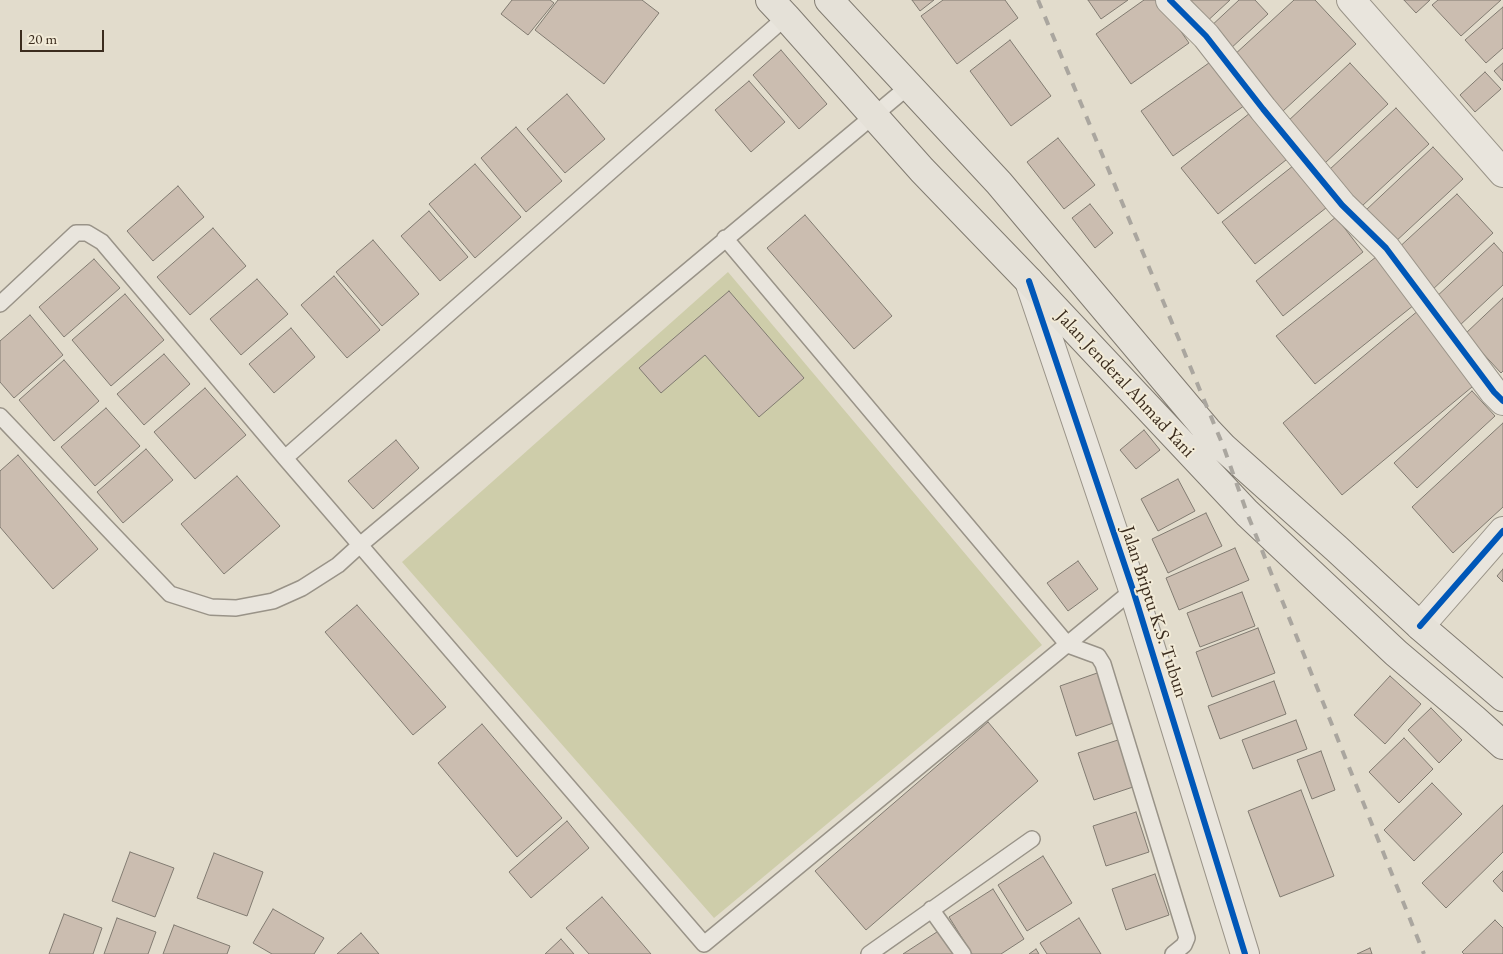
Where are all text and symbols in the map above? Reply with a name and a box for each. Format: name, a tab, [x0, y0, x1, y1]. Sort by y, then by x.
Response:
scale bar	[22, 20, 106, 52]
text: 20 m	[28, 29, 57, 48]
street label: Jalan Jenderal Ahmad Yani	[1051, 306, 1199, 462]
street label: Jalan Briptu K.S. Tubun	[1116, 524, 1192, 700]

